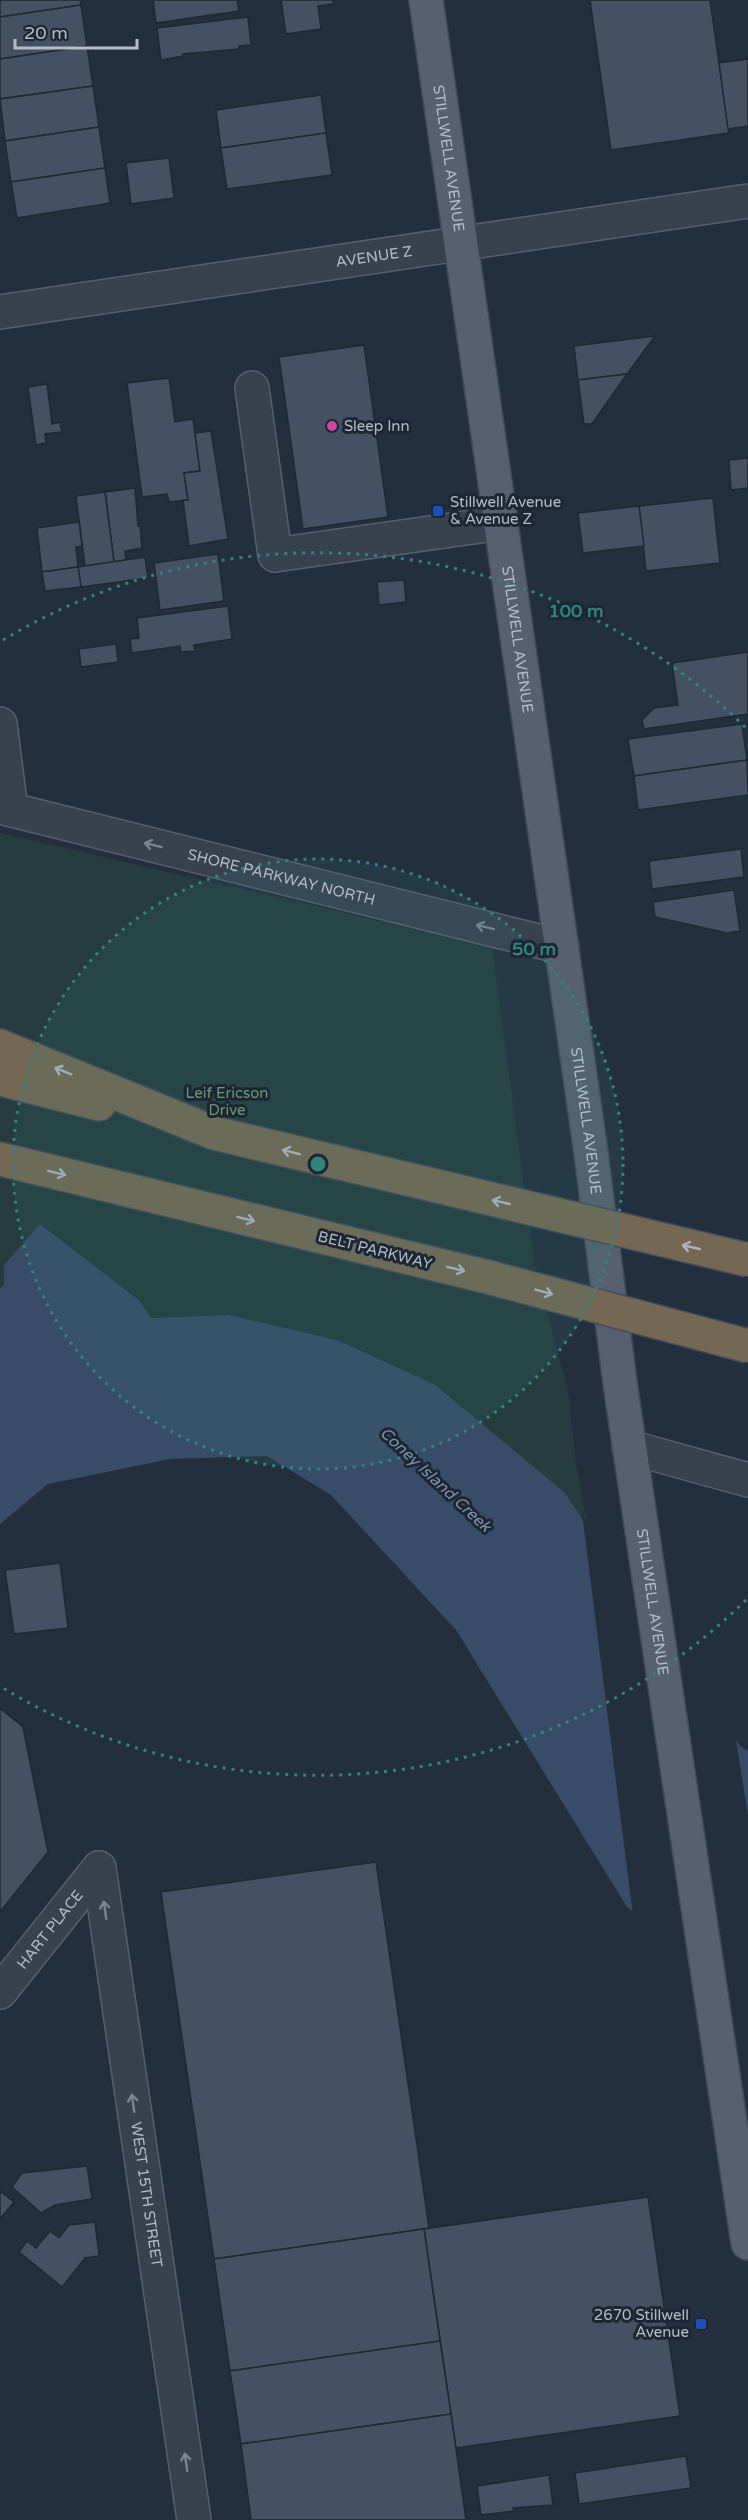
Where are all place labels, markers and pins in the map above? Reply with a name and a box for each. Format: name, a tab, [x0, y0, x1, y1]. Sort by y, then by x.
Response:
place label: Sleep Inn	[344, 417, 410, 435]
marker: Sleep Inn	[325, 419, 339, 433]
place label: Stillwell Avenue & Avenue Z	[450, 493, 561, 528]
marker: Stillwell Avenue & Avenue Z	[431, 504, 445, 518]
centre of rings	[308, 1154, 328, 1174]
place label: 2670 Stillwell Avenue	[594, 2306, 689, 2341]
marker: 2670 Stillwell Avenue	[694, 2317, 708, 2331]

